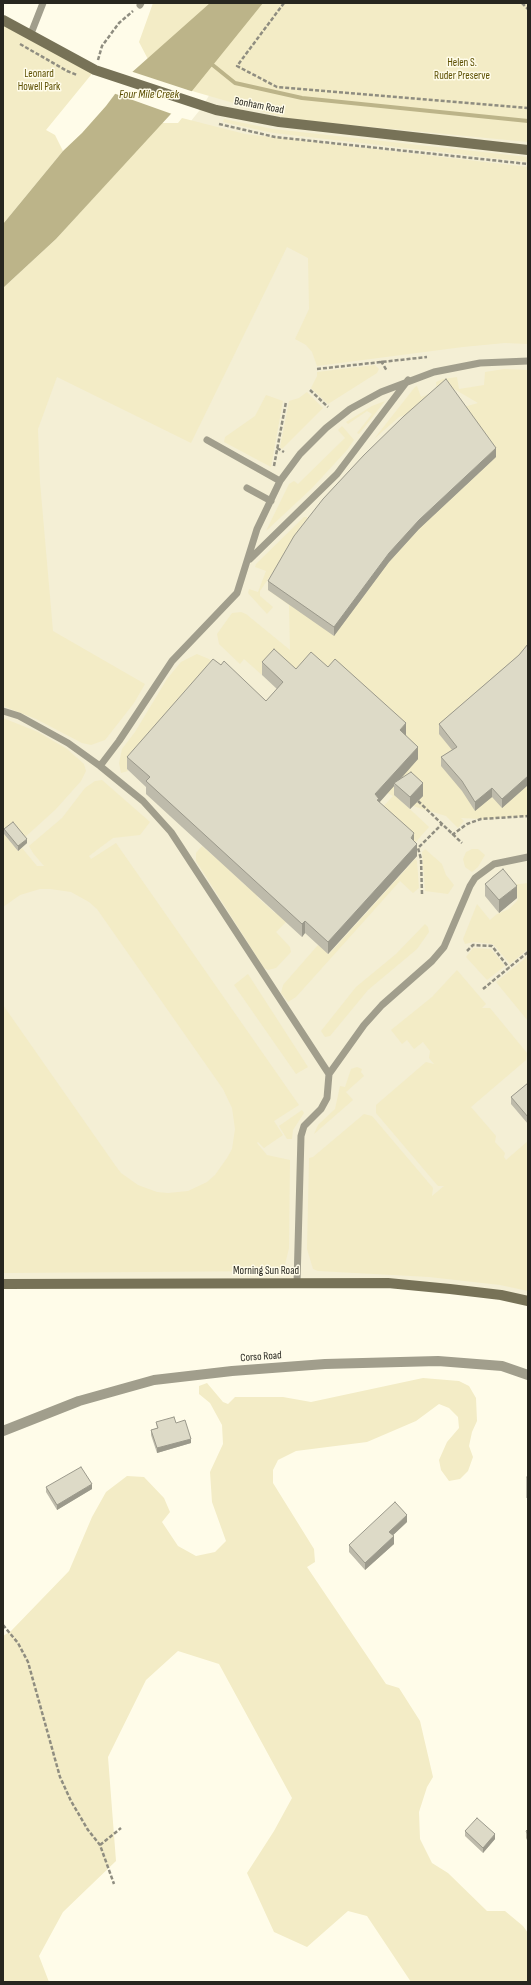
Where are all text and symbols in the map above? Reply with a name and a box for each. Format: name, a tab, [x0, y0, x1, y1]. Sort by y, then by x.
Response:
park label: Helen S. Ruder Preserve	[434, 56, 490, 82]
park label: Leonard Howell Park	[18, 67, 60, 93]
water label: Four Mile Creek	[119, 88, 179, 102]
street label: Bonham Road	[233, 95, 285, 117]
street label: Morning Sun Road	[233, 1264, 299, 1278]
street label: Corso Road	[240, 1349, 282, 1365]

